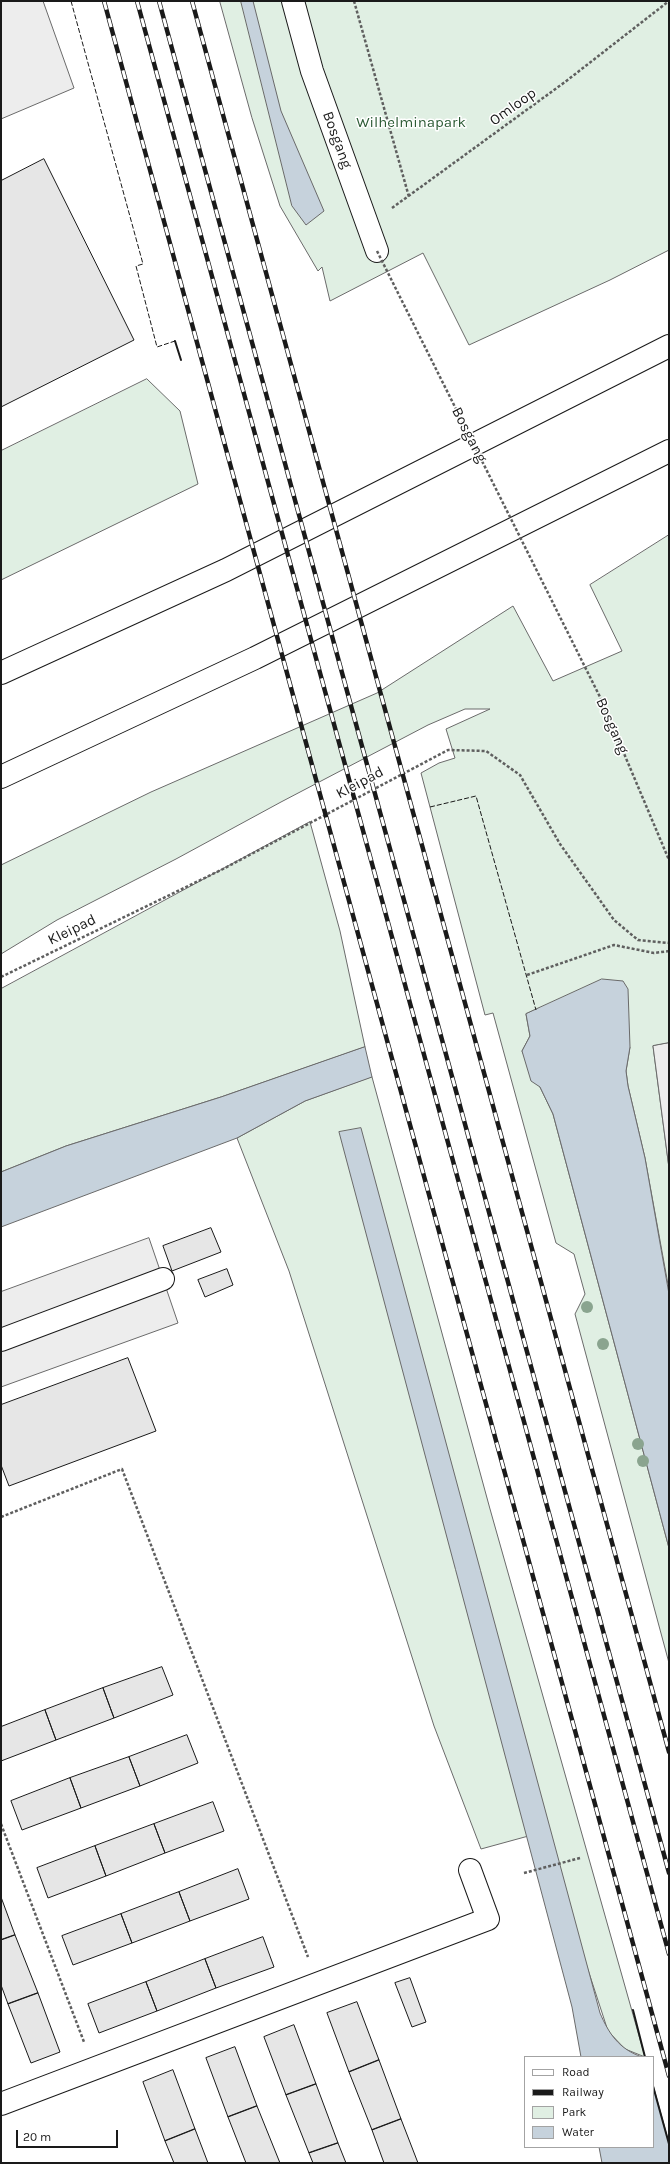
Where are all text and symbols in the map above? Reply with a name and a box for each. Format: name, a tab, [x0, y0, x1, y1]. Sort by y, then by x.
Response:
street label: Omloop	[486, 84, 540, 130]
street label: Bosgang	[318, 109, 356, 171]
park label: Wilhelminapark	[356, 114, 466, 132]
street label: Bosgang	[447, 404, 491, 466]
street label: Bosgang	[592, 695, 632, 757]
street label: Kleipad	[333, 763, 387, 803]
street label: Kleipad	[45, 911, 99, 949]
legend	[524, 2056, 654, 2148]
text: Road	[562, 2065, 590, 2079]
text: Railway	[562, 2085, 604, 2099]
text: Park	[562, 2105, 586, 2119]
scale bar	[18, 2122, 120, 2148]
text: Water	[562, 2125, 594, 2139]
text: 20 m	[23, 2130, 51, 2144]

